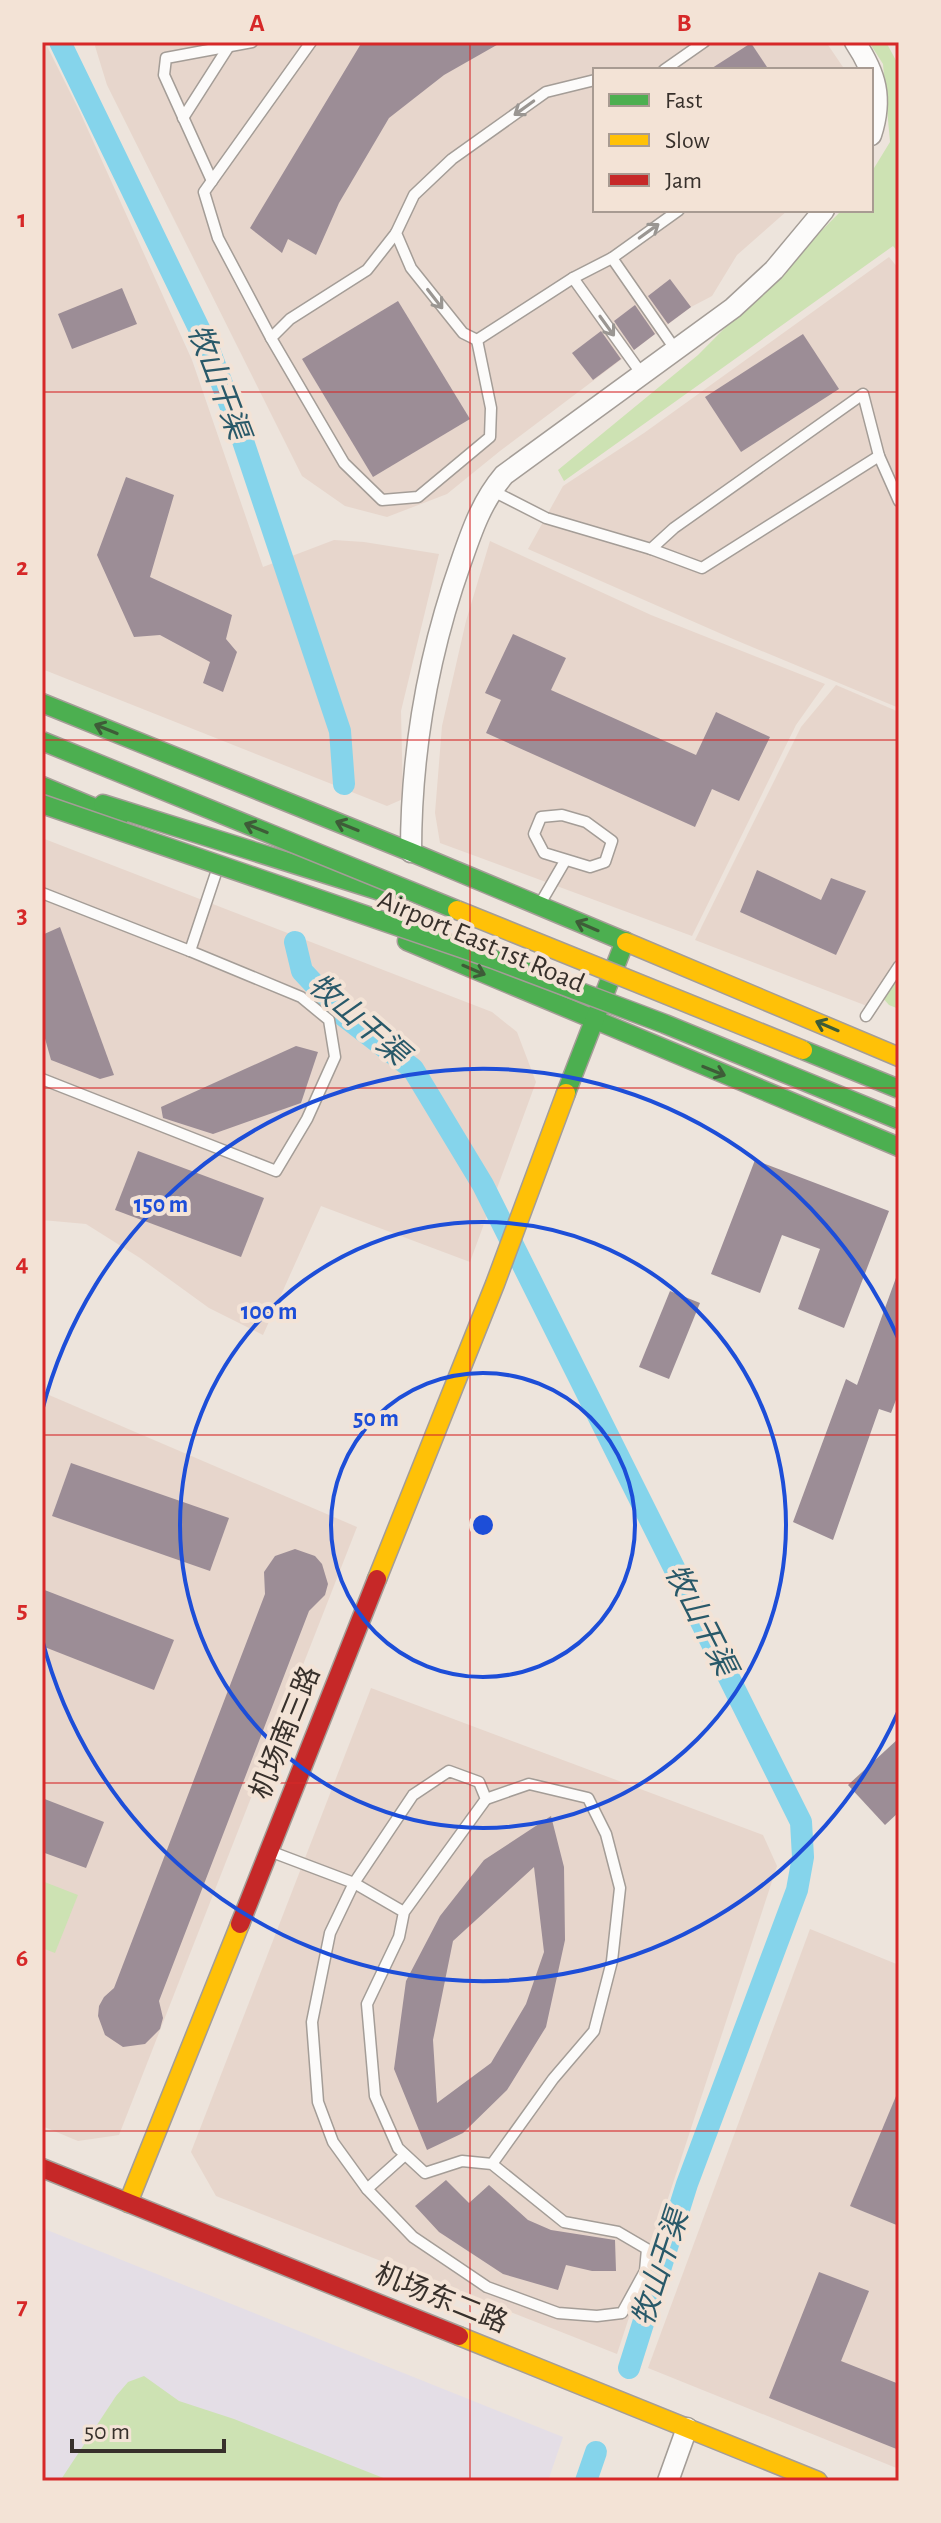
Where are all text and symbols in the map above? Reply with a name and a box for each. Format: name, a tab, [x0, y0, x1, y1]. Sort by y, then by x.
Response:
text: A	[249, 10, 265, 36]
text: B	[676, 10, 692, 36]
legend	[593, 68, 873, 212]
text: Fast	[665, 89, 703, 113]
one-way arrow	[513, 100, 535, 116]
text: Slow	[665, 129, 710, 153]
text: Jam	[665, 169, 702, 193]
text: 1	[17, 206, 27, 232]
one-way arrow	[638, 223, 660, 239]
one-way arrow	[427, 288, 444, 309]
one-way arrow	[599, 314, 615, 336]
water label: 牧山干渠	[182, 320, 257, 447]
text: 2	[16, 554, 28, 580]
one-way arrow	[94, 720, 119, 735]
one-way arrow	[335, 818, 360, 832]
one-way arrow	[244, 820, 269, 834]
street label: Airport East 1st Road	[374, 886, 588, 998]
text: 3	[16, 902, 28, 928]
one-way arrow	[575, 917, 600, 932]
one-way arrow	[461, 964, 486, 979]
water label: 牧山干渠	[303, 968, 417, 1073]
one-way arrow	[815, 1018, 840, 1033]
one-way arrow	[701, 1065, 726, 1079]
text: 150 m	[134, 1193, 188, 1217]
text: 4	[15, 1250, 29, 1276]
text: 100 m	[241, 1300, 297, 1324]
text: 50 m	[353, 1407, 399, 1431]
centre of rings	[469, 1511, 497, 1539]
water label: 牧山干渠	[659, 1559, 744, 1684]
text: 5	[16, 1597, 28, 1623]
street label: 机场南三路	[245, 1662, 325, 1803]
text: 6	[16, 1945, 28, 1971]
water label: 牧山干渠	[626, 2202, 695, 2330]
street label: 机场东二路	[371, 2258, 512, 2338]
text: 7	[16, 2293, 28, 2319]
scale bar	[72, 2403, 224, 2453]
text: 50 m	[84, 2420, 130, 2444]

